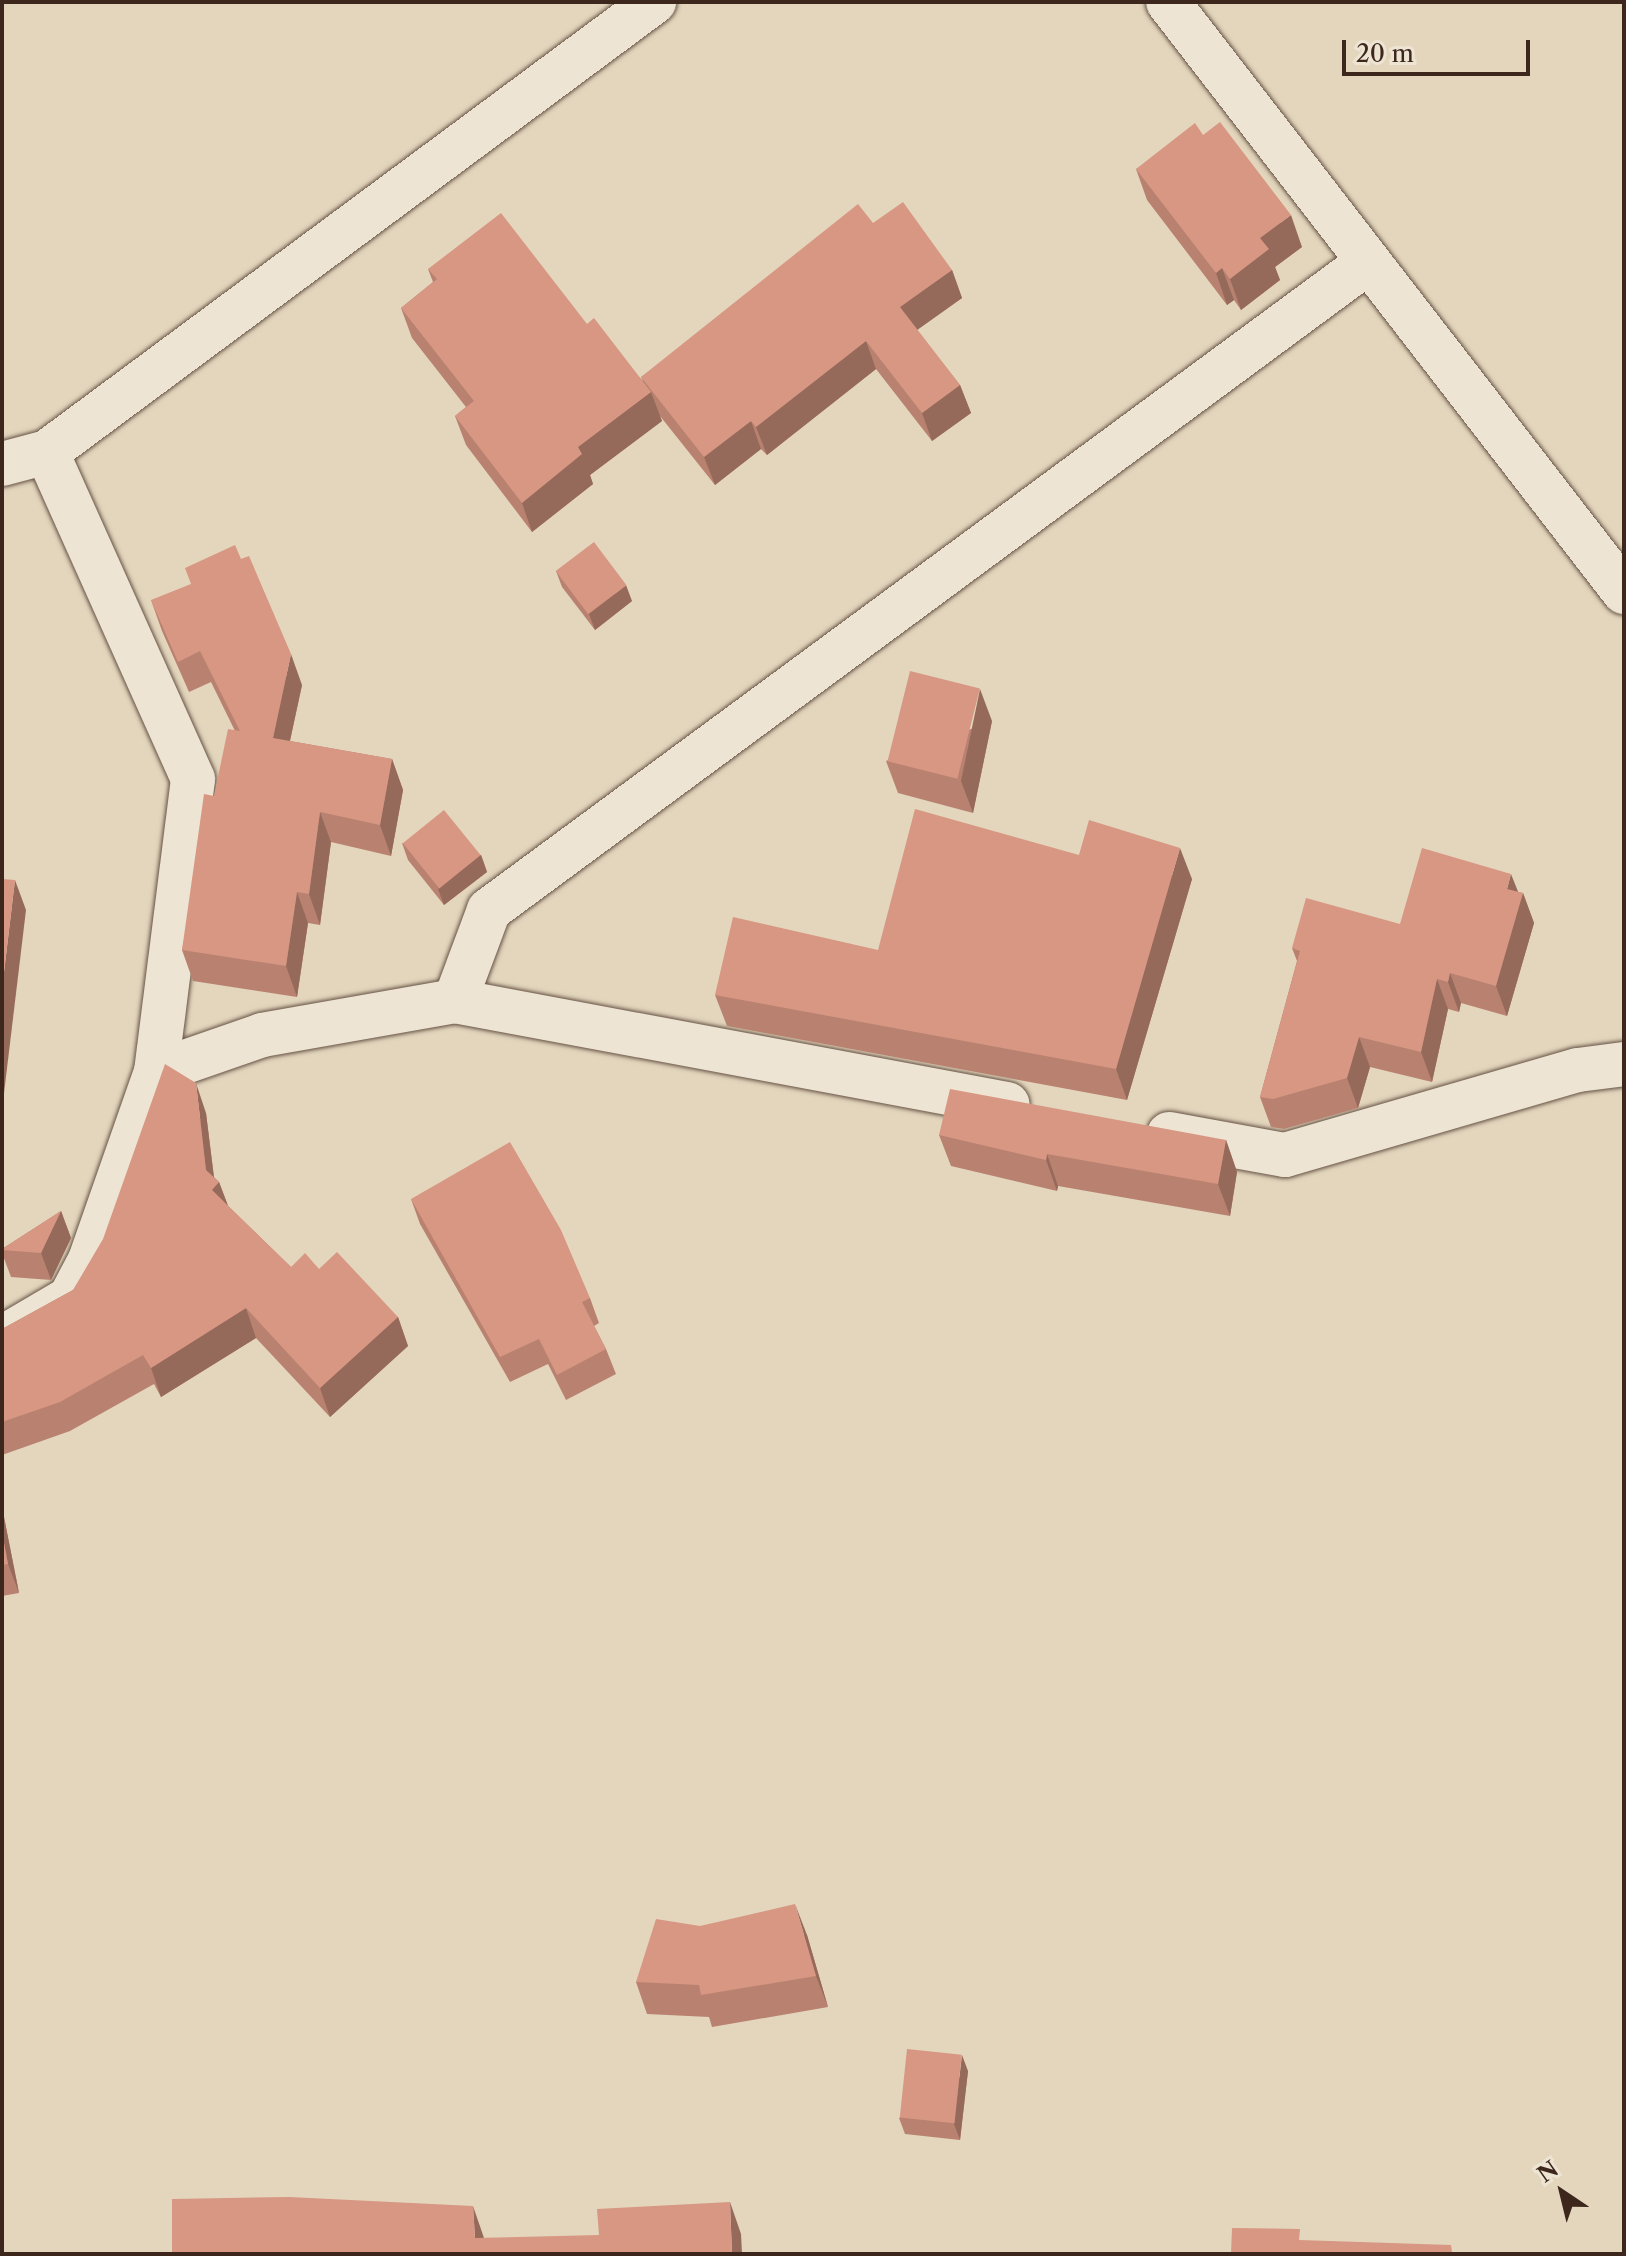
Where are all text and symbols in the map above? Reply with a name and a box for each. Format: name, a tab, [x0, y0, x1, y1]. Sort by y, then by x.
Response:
scale bar	[1346, 24, 1534, 74]
text: 20 m	[1356, 39, 1414, 68]
north arrow	[1522, 2152, 1602, 2232]
text: N	[1532, 2155, 1564, 2188]

